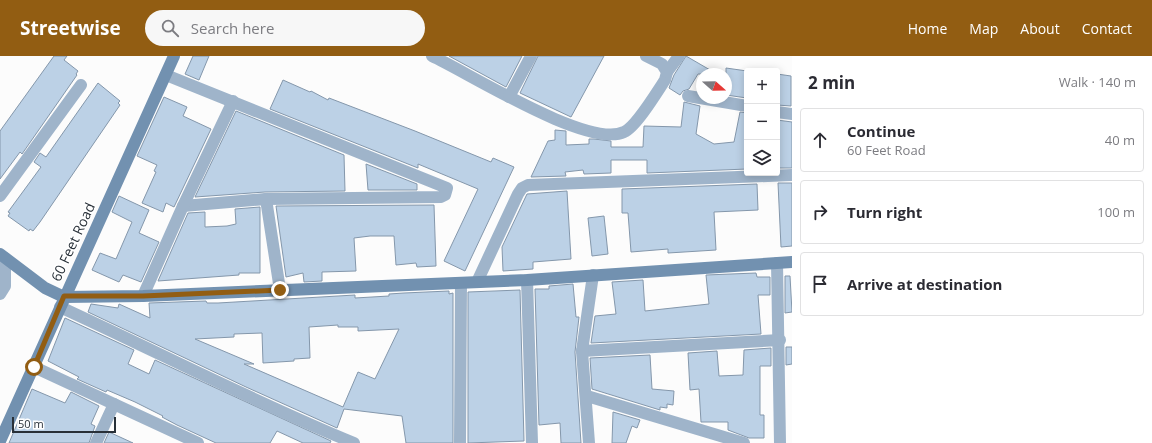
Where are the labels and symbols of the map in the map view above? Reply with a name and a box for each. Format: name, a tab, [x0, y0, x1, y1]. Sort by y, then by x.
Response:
north arrow	[696, 68, 732, 104]
street label: 60 Feet Road	[46, 199, 99, 284]
route end	[271, 281, 289, 299]
route start	[25, 358, 43, 376]
scale bar	[12, 415, 116, 434]

